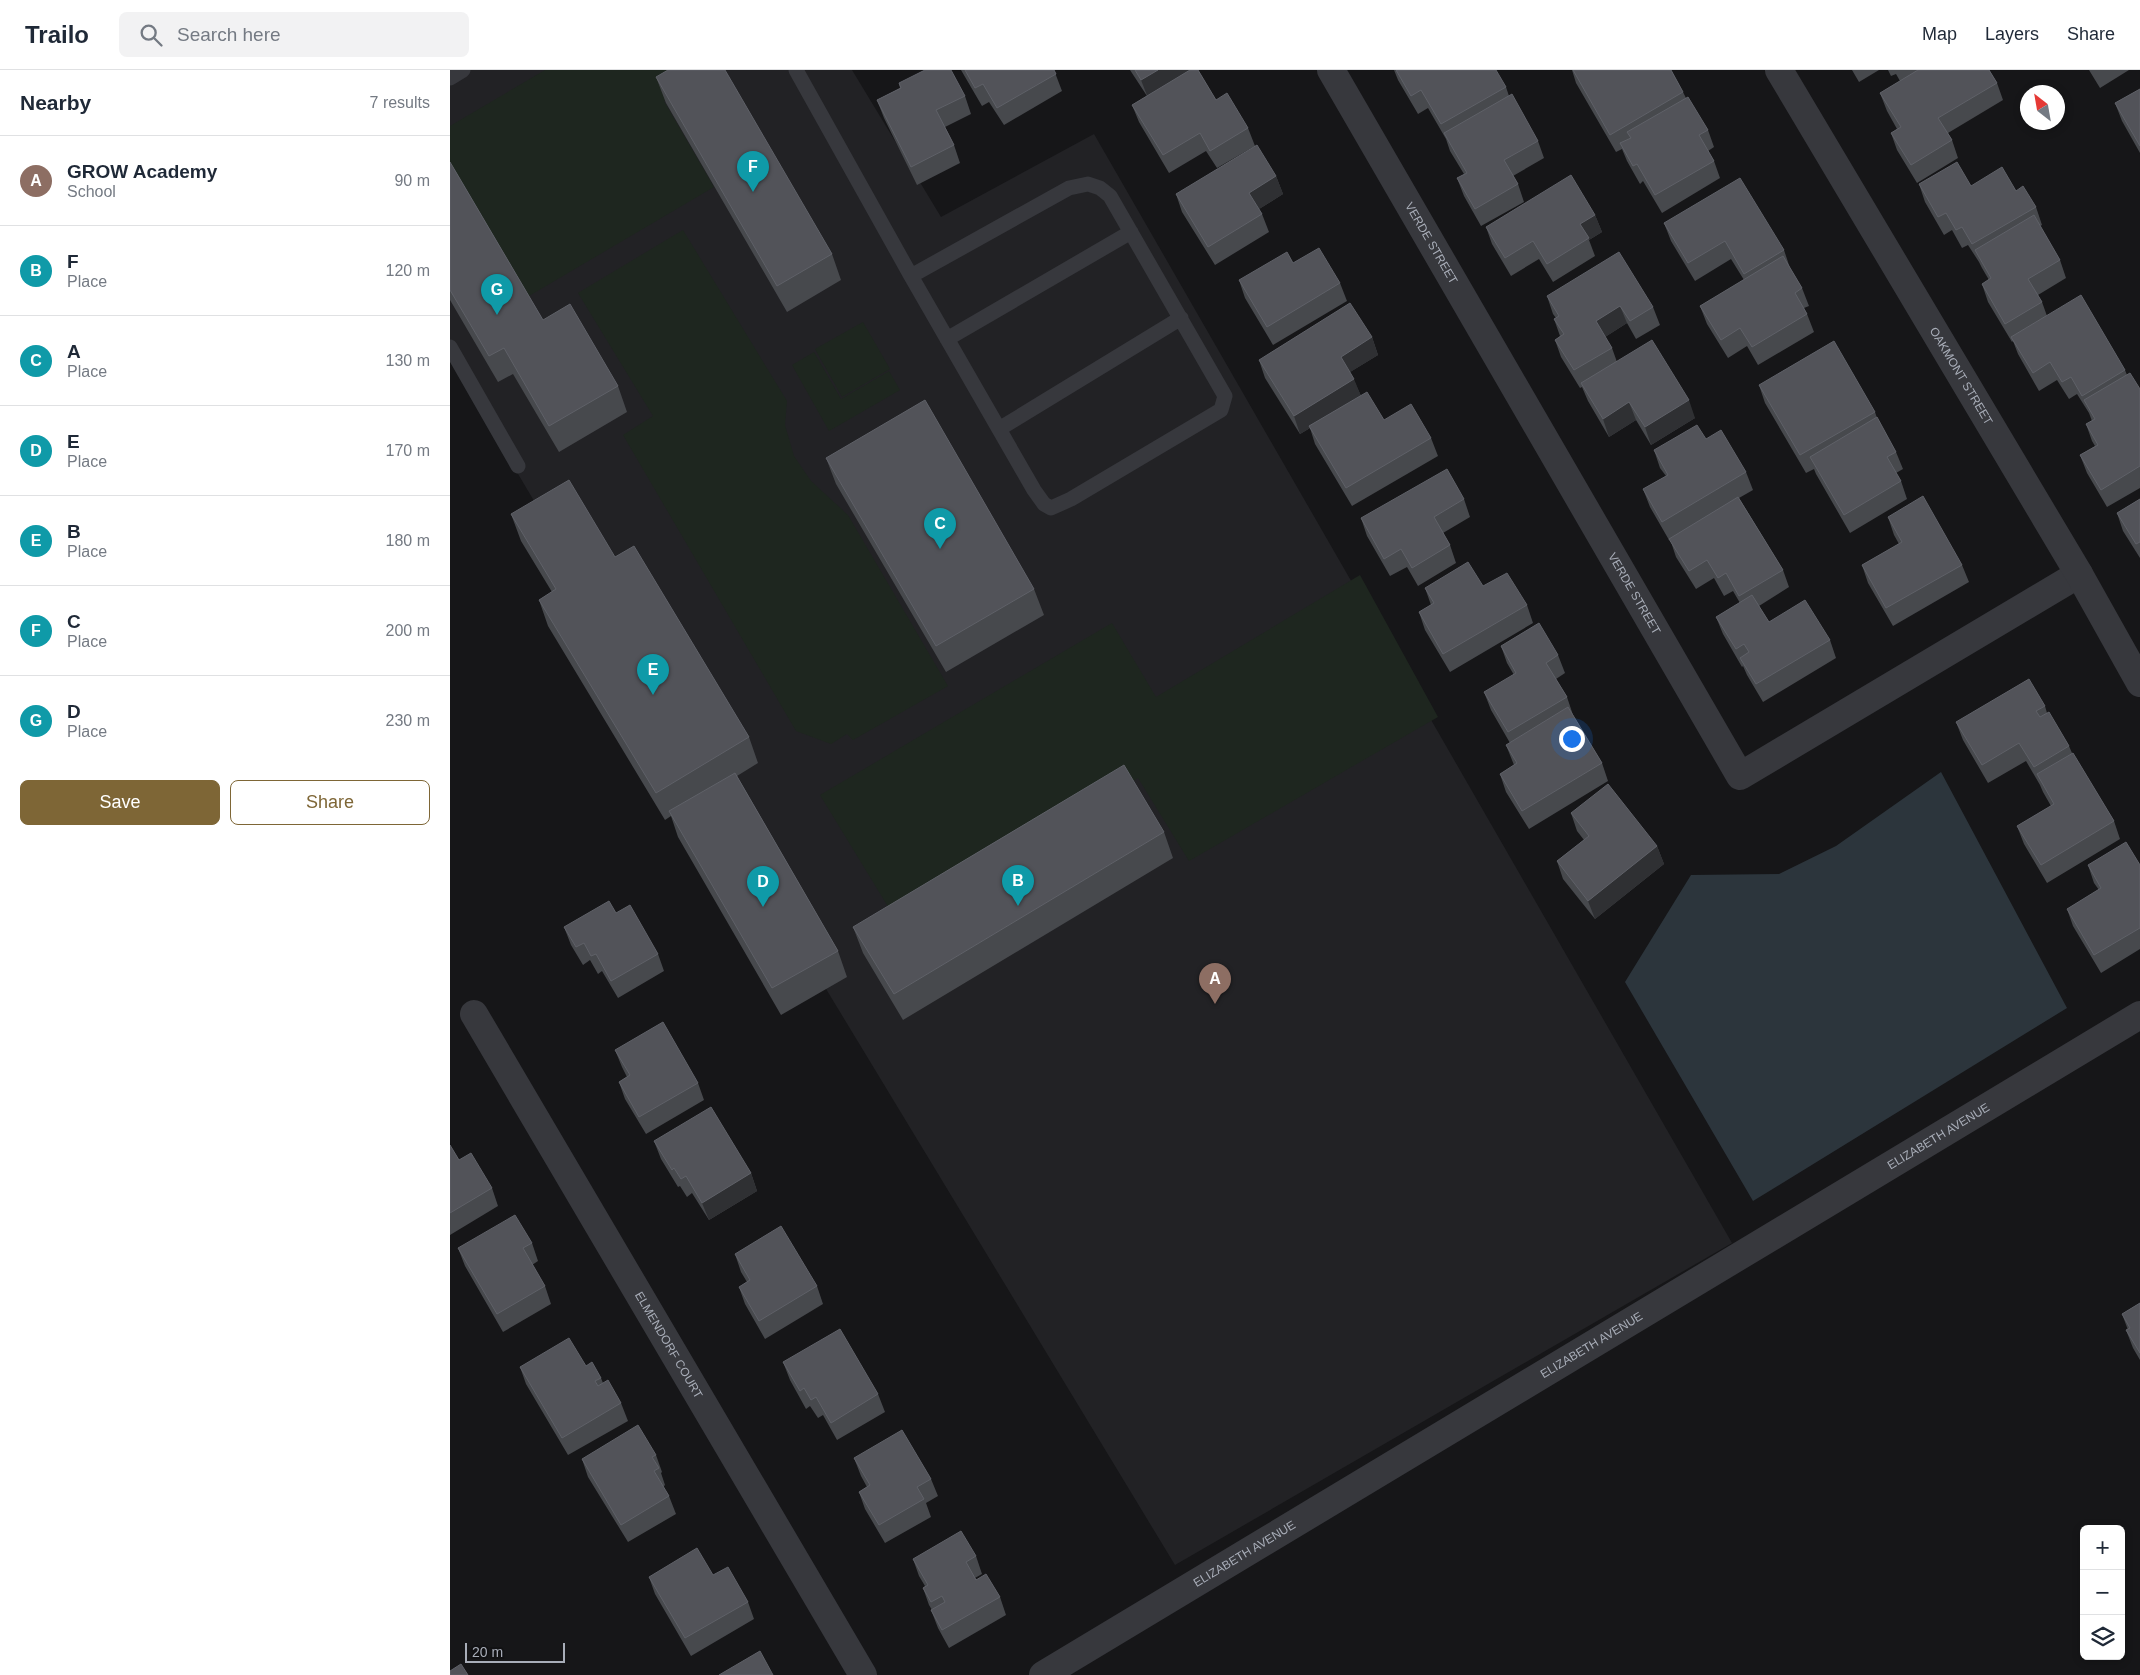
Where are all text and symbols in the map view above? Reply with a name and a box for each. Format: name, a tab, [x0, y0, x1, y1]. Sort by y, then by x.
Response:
search box	[119, 12, 469, 57]
text: Trailo	[25, 21, 89, 48]
icon: search	[137, 21, 165, 49]
text: Search here	[177, 24, 281, 45]
text: Map	[1922, 24, 1957, 44]
text: Layers	[1985, 24, 2039, 44]
text: Share	[2067, 24, 2115, 44]
north arrow	[2020, 85, 2065, 130]
text: Nearby	[20, 91, 91, 114]
text: 7 results	[370, 94, 430, 111]
pin: F	[737, 151, 769, 192]
text: GROW Academy	[67, 161, 217, 182]
text: A	[30, 172, 42, 189]
text: 90 m	[394, 172, 430, 189]
text: School	[67, 183, 116, 200]
street label: VERDE STREET	[1402, 200, 1461, 287]
text: F	[67, 251, 79, 272]
text: B	[30, 262, 42, 279]
text: 120 m	[386, 262, 430, 279]
text: Place	[67, 273, 107, 290]
pin: G	[481, 274, 513, 315]
street label: OAKMONT STREET	[1927, 325, 1996, 428]
text: A	[67, 341, 81, 362]
text: C	[30, 352, 42, 369]
text: 130 m	[386, 352, 430, 369]
text: Place	[67, 363, 107, 380]
text: E	[67, 431, 80, 452]
text: D	[30, 442, 42, 459]
text: 170 m	[386, 442, 430, 459]
text: Place	[67, 453, 107, 470]
pin: C	[924, 508, 956, 549]
text: B	[67, 521, 81, 542]
text: E	[31, 532, 41, 549]
text: 180 m	[386, 532, 430, 549]
text: Place	[67, 543, 107, 560]
street label: VERDE STREET	[1605, 550, 1664, 637]
text: C	[67, 611, 81, 632]
text: F	[31, 622, 41, 639]
text: 200 m	[386, 622, 430, 639]
text: Place	[67, 633, 107, 650]
pin: E	[637, 654, 669, 695]
text: D	[67, 701, 81, 722]
text: G	[30, 712, 42, 729]
text: 230 m	[386, 712, 430, 729]
text: Place	[67, 723, 107, 740]
your location	[1559, 726, 1585, 752]
button: Save	[20, 780, 220, 825]
button: Share	[230, 780, 430, 825]
pin: B	[1002, 865, 1034, 906]
pin: D	[747, 866, 779, 907]
pin: A	[1199, 963, 1231, 1004]
street label: ELIZABETH AVENUE	[1885, 1100, 1992, 1172]
street label: ELMENDORF COURT	[632, 1289, 706, 1401]
street label: ELIZABETH AVENUE	[1538, 1309, 1645, 1381]
street label: ELIZABETH AVENUE	[1191, 1518, 1298, 1590]
map controls	[2080, 1525, 2125, 1660]
button: +	[2080, 1525, 2125, 1570]
button: −	[2080, 1570, 2125, 1615]
button: layers	[2080, 1615, 2125, 1660]
scale bar	[465, 1640, 565, 1663]
text: 20 m	[472, 1644, 503, 1660]

